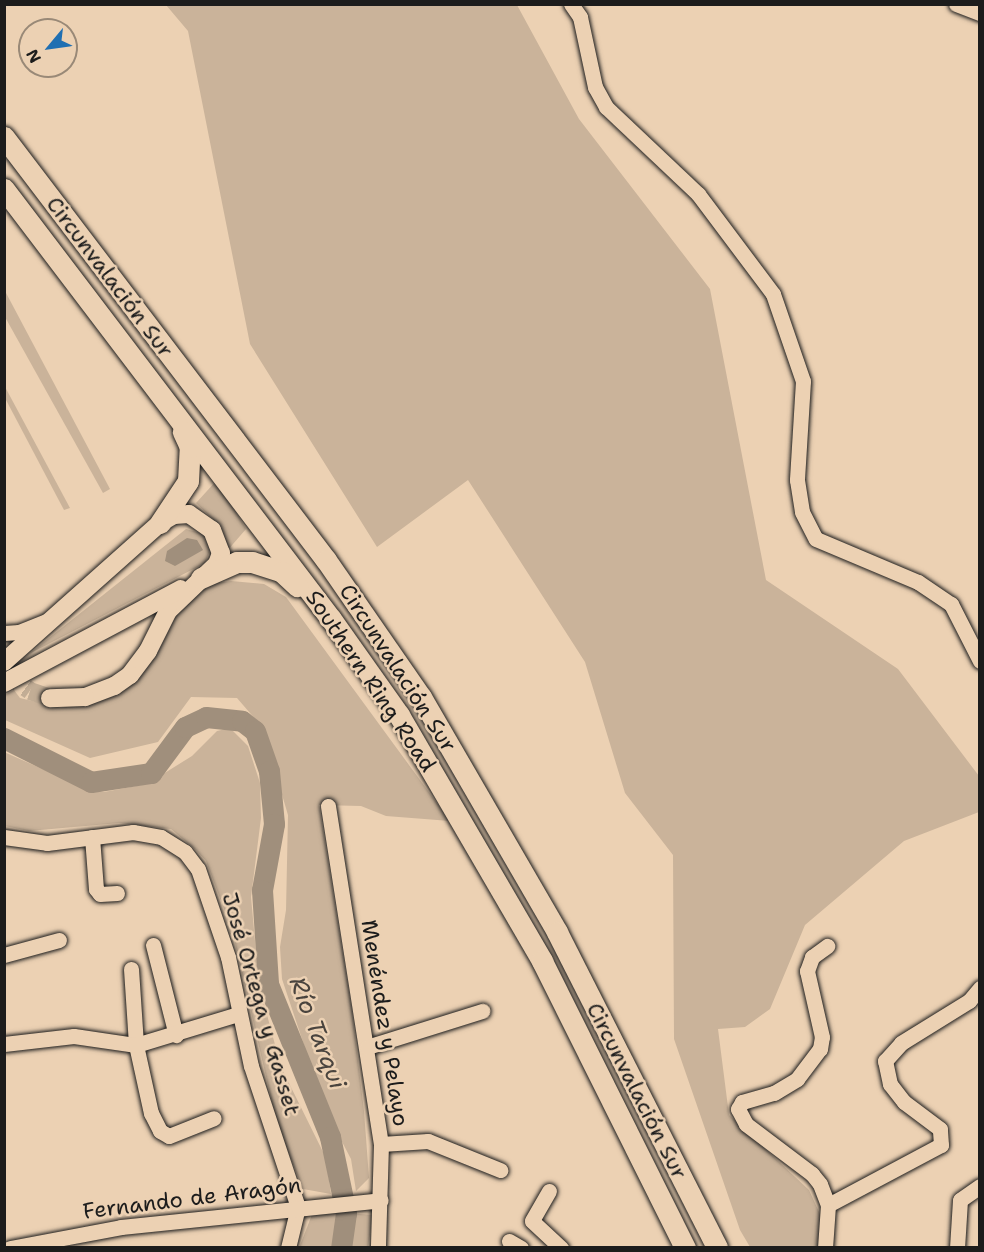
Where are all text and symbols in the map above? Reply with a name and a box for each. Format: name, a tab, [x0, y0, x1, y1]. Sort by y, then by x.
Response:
north arrow	[18, 18, 78, 78]
text: N	[21, 45, 46, 67]
street label: Circunvalación Sur	[41, 191, 179, 363]
street label: Circunvalación Sur	[334, 579, 462, 757]
street label: Southern Ring Road	[300, 585, 442, 777]
street label: José Ortega y Gasset	[216, 889, 306, 1119]
street label: Menéndez y Pelayo	[356, 918, 414, 1128]
water label: Río Tarqui	[282, 973, 352, 1093]
street label: Circunvalación Sur	[581, 998, 693, 1184]
street label: Fernando de Aragón	[81, 1172, 303, 1224]

